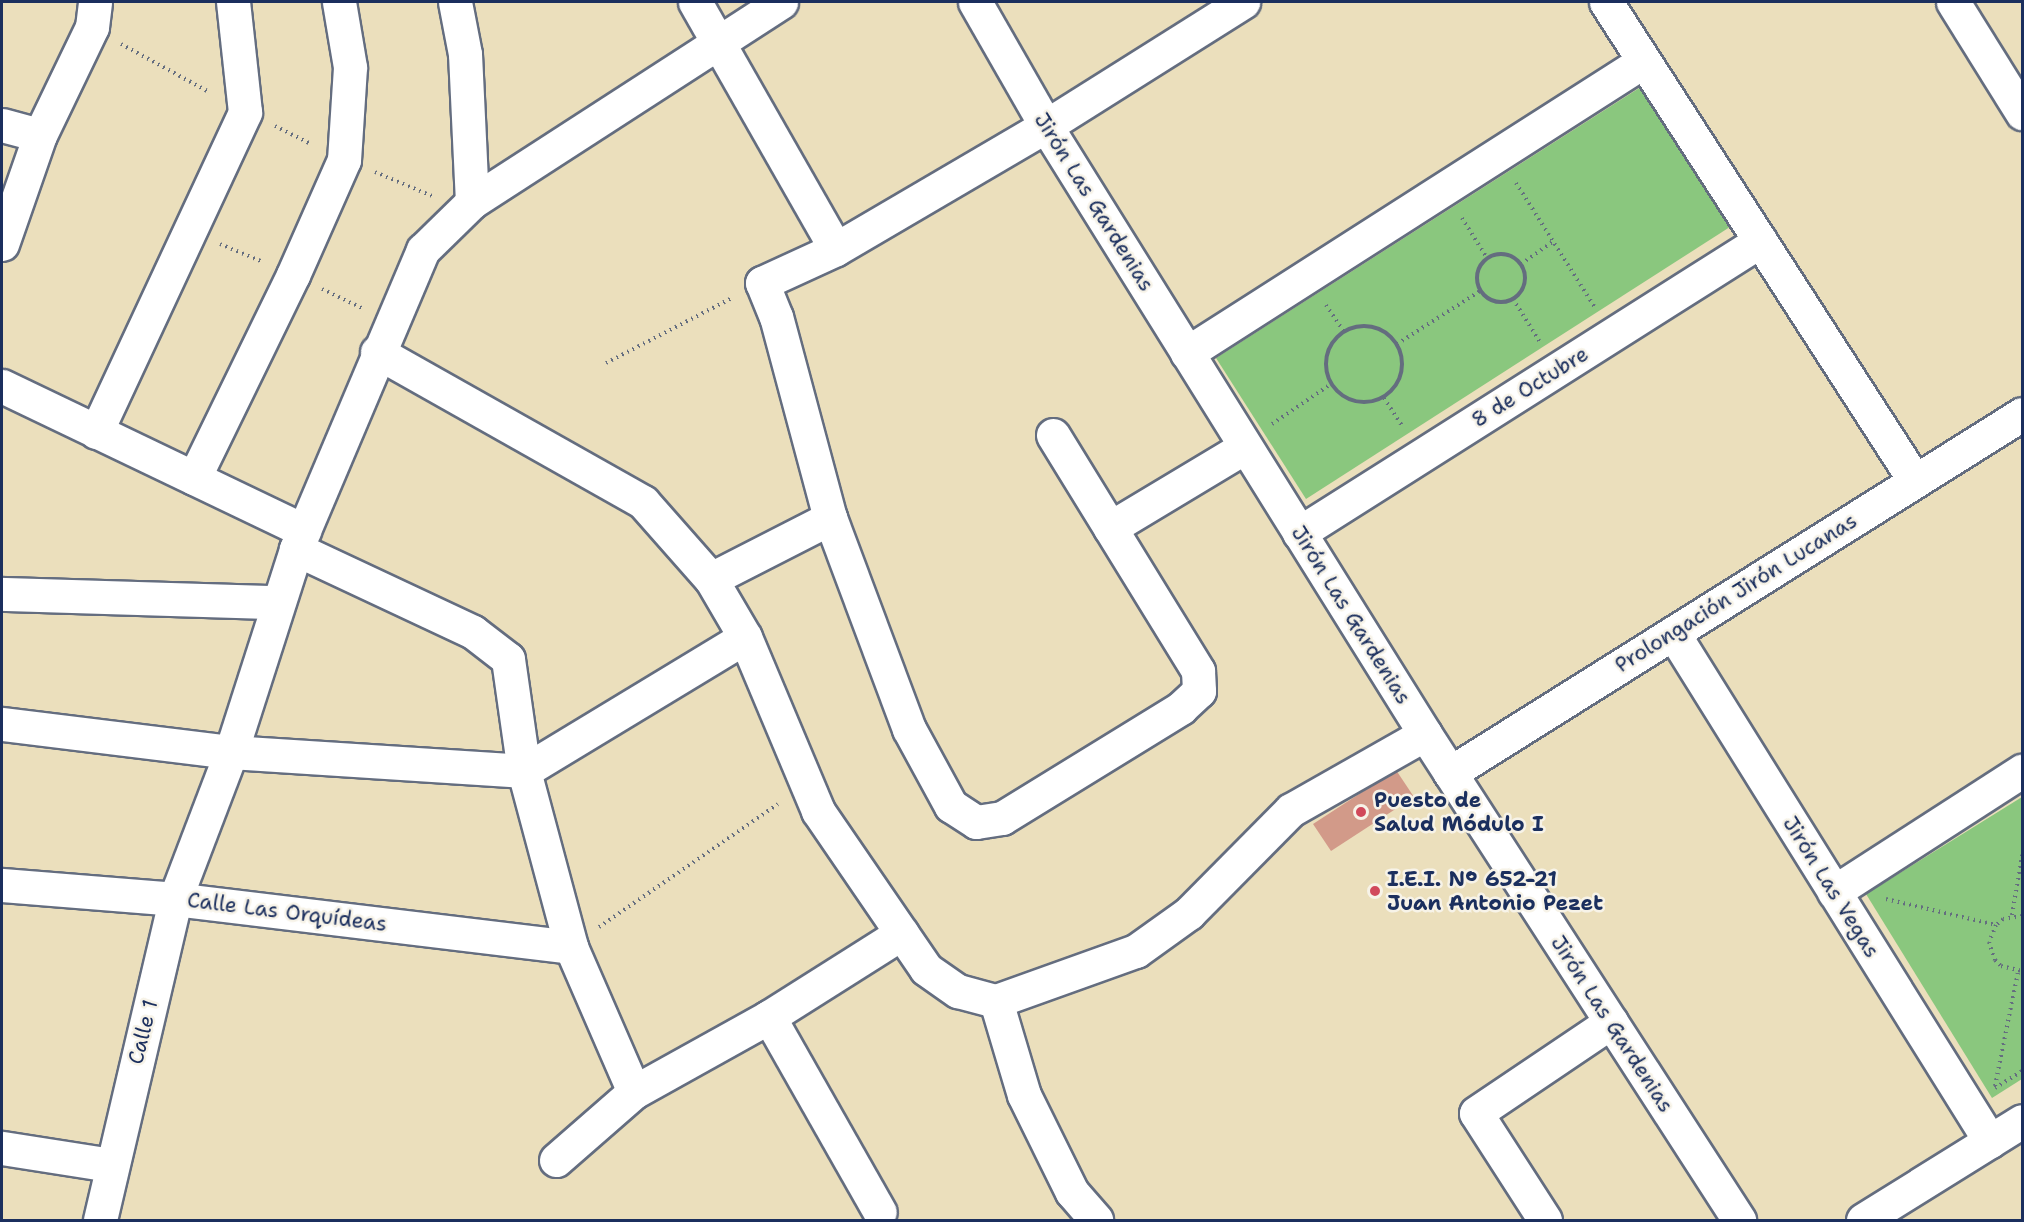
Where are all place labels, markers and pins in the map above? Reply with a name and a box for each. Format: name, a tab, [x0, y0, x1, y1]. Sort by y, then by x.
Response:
place label: Puesto de Salud Módulo I	[1374, 787, 1544, 837]
marker: Puesto de Salud Módulo I	[1352, 803, 1370, 821]
place label: I.E.I. N° 652-21 Juan Antonio Pezet	[1387, 866, 1603, 916]
marker: I.E.I. N° 652-21 Juan Antonio Pezet	[1368, 884, 1382, 898]

